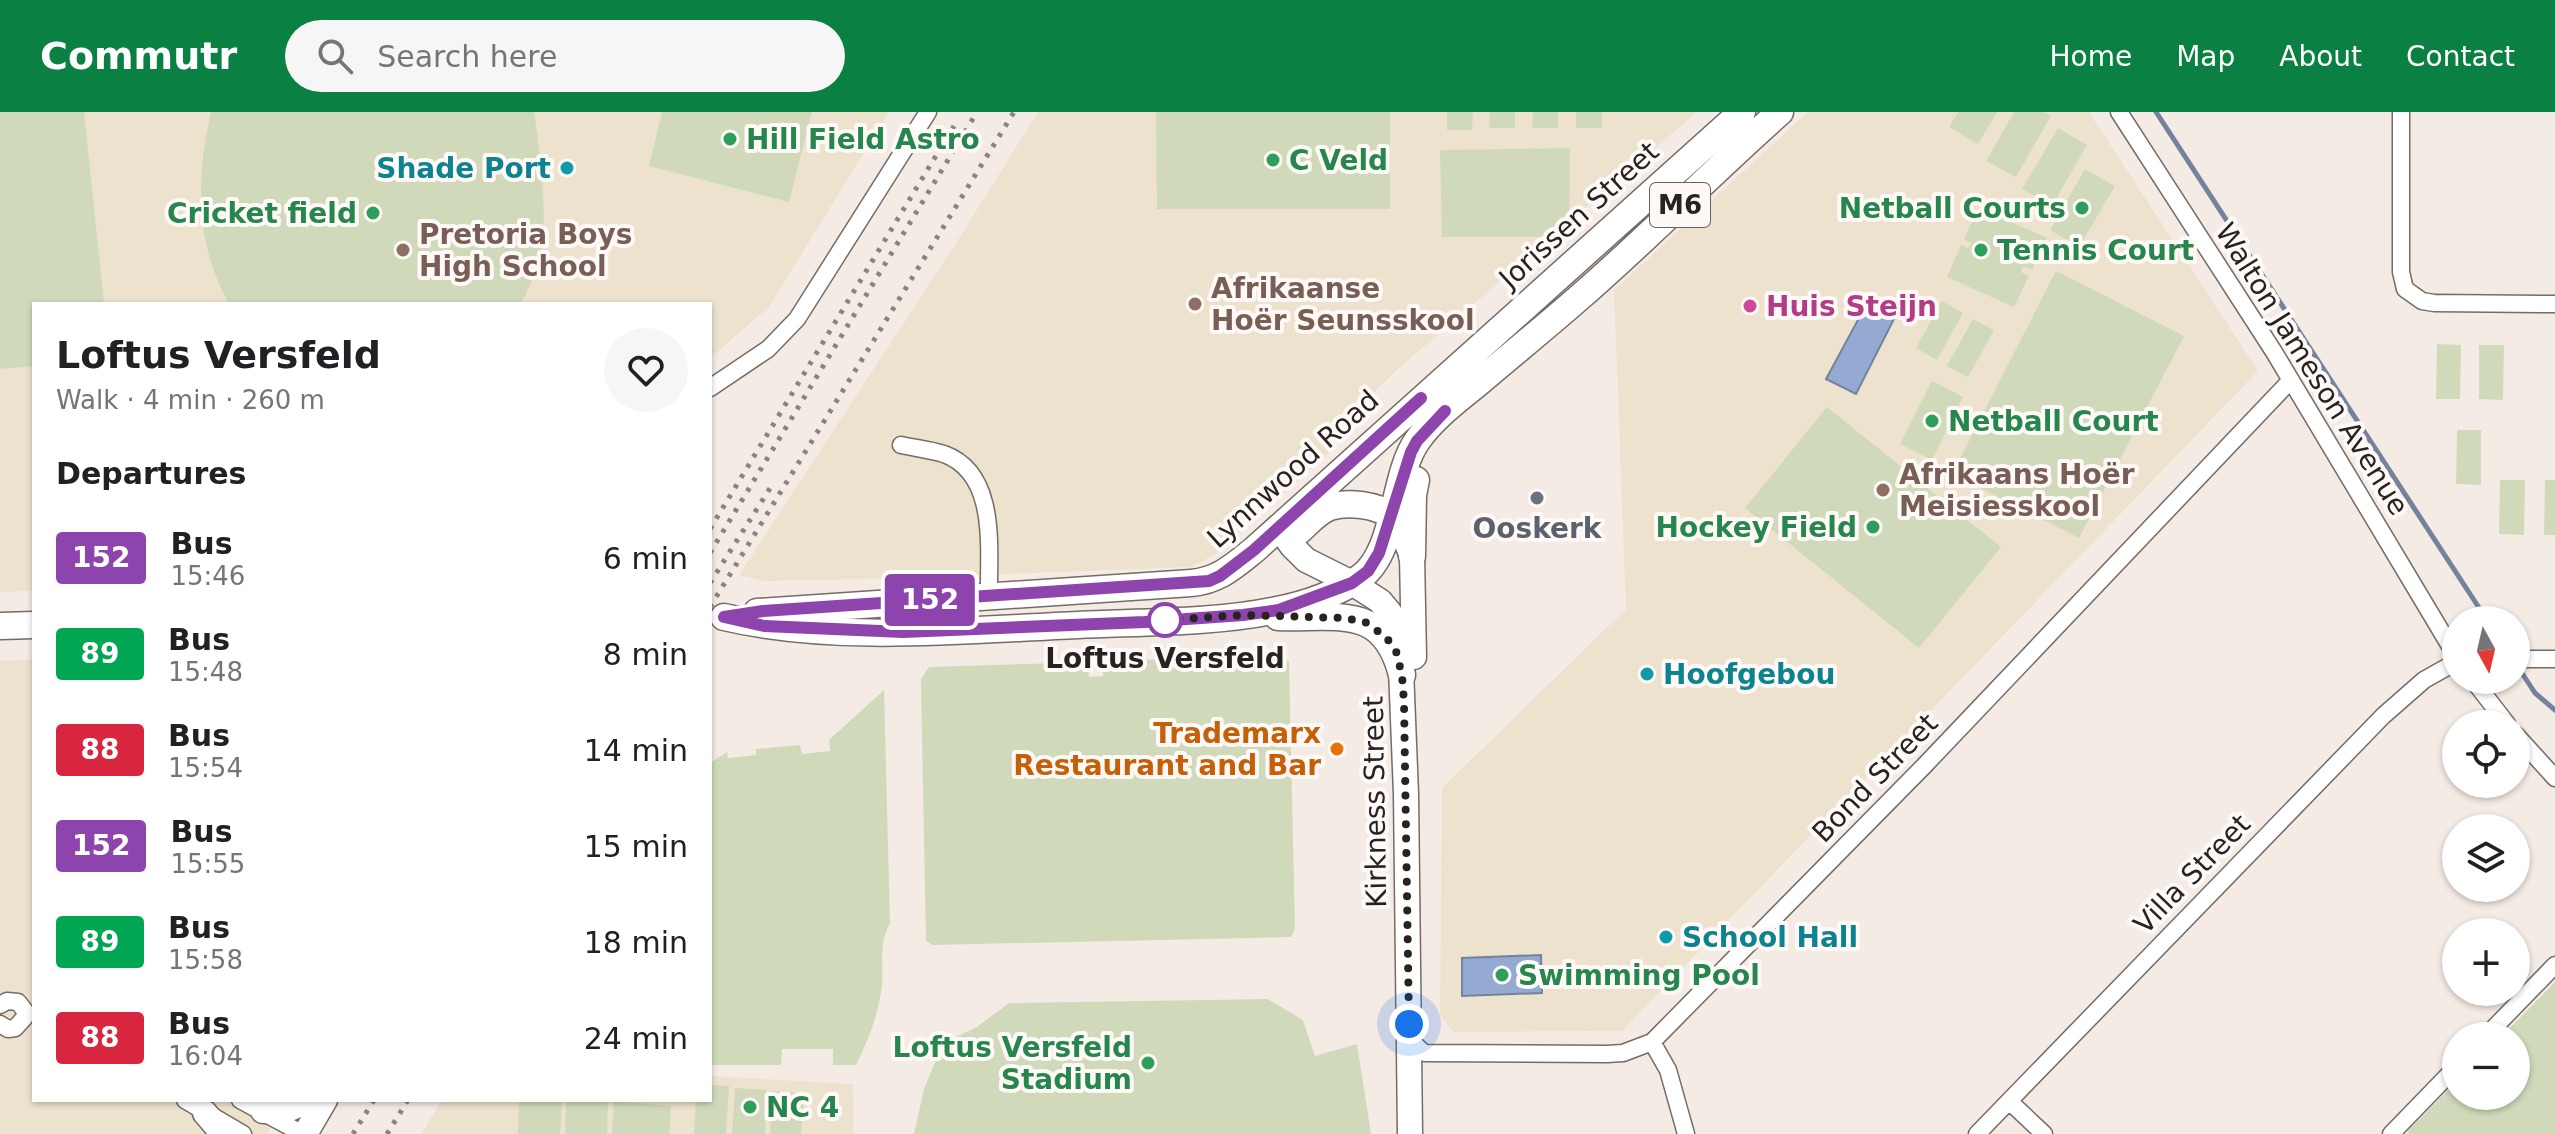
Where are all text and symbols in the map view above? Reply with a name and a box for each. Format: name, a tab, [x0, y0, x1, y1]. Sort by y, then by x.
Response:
search box	[285, 20, 845, 92]
text: Commutr	[40, 34, 237, 78]
icon: search	[313, 34, 357, 78]
text: Search here	[377, 39, 557, 74]
text: Home	[2049, 40, 2132, 73]
text: Map	[2176, 40, 2235, 73]
text: About	[2279, 40, 2362, 73]
text: Contact	[2406, 40, 2515, 73]
place label: Hill Field Astro	[746, 123, 980, 156]
marker: Hill Field Astro	[721, 130, 739, 148]
street label: Jorissen Street	[1491, 135, 1665, 296]
place label: C Veld	[1289, 144, 1388, 177]
marker: C Veld	[1264, 151, 1282, 169]
place label: Shade Port	[376, 152, 551, 185]
marker: Shade Port	[558, 159, 576, 177]
road number: M6	[1650, 183, 1710, 227]
place label: Netball Courts	[1839, 192, 2066, 225]
place label: Cricket field	[167, 197, 357, 230]
marker: Netball Courts	[2073, 199, 2091, 217]
marker: Cricket field	[364, 204, 382, 222]
street label: Walton Jameson Avenue	[2208, 217, 2416, 521]
place label: Pretoria Boys High School	[419, 218, 633, 283]
place label: Tennis Court	[1997, 234, 2194, 267]
marker: Pretoria Boys High School	[394, 241, 412, 259]
marker: Tennis Court	[1972, 241, 1990, 259]
place label: Afrikaanse Hoër Seunsskool	[1211, 272, 1475, 337]
place label: Huis Steijn	[1766, 290, 1937, 323]
marker: Afrikaanse Hoër Seunsskool	[1186, 295, 1204, 313]
marker: Huis Steijn	[1741, 297, 1759, 315]
button: heart	[604, 328, 688, 412]
text: Loftus Versfeld	[56, 333, 381, 377]
street label: Lynnwood Road	[1201, 383, 1385, 555]
text: Walk · 4 min · 260 m	[56, 385, 325, 415]
place label: Netball Court	[1948, 405, 2159, 438]
marker: Netball Court	[1923, 412, 1941, 430]
text: Departures	[56, 456, 246, 491]
place label: Afrikaans Hoër Meisiesskool	[1899, 458, 2135, 523]
marker: Afrikaans Hoër Meisiesskool	[1874, 481, 1892, 499]
marker: Ooskerk	[1528, 489, 1546, 507]
place label: Hockey Field	[1656, 511, 1857, 544]
place label: Ooskerk	[1473, 512, 1603, 545]
marker: Hockey Field	[1864, 518, 1882, 536]
text: Bus	[170, 526, 233, 561]
text: 152	[72, 541, 130, 574]
text: 6 min	[603, 541, 688, 576]
text: 15:46	[170, 561, 245, 591]
line badge: 152	[884, 574, 976, 626]
text: 152	[901, 583, 959, 616]
marker: Loftus Versfeld	[1148, 603, 1182, 637]
north arrow	[2442, 606, 2530, 694]
map controls	[2442, 606, 2530, 1110]
text: Bus	[168, 622, 230, 657]
text: 89	[81, 637, 119, 670]
text: 8 min	[603, 637, 688, 672]
place label: Loftus Versfeld	[1045, 642, 1285, 675]
text: 15:48	[168, 657, 243, 687]
place label: Hoofgebou	[1663, 658, 1835, 691]
marker: Hoofgebou	[1638, 665, 1656, 683]
street label: Kirkness Street	[1357, 696, 1393, 908]
street label: Bond Street	[1806, 707, 1944, 849]
button: locate	[2442, 710, 2530, 798]
place label: Trademarx Restaurant and Bar	[1013, 717, 1321, 782]
text: Bus	[168, 718, 230, 753]
text: 88	[81, 733, 119, 766]
text: 14 min	[584, 733, 688, 768]
marker: Trademarx Restaurant and Bar	[1328, 740, 1346, 758]
text: 15:54	[168, 753, 243, 783]
street label: Villa Street	[2127, 807, 2257, 940]
text: Bus	[170, 814, 233, 849]
button: layers	[2442, 814, 2530, 902]
text: 152	[72, 829, 130, 862]
text: 15 min	[584, 829, 688, 864]
text: 15:55	[170, 849, 245, 879]
text: Bus	[168, 910, 230, 945]
button: +	[2442, 918, 2530, 1006]
place label: School Hall	[1682, 921, 1858, 954]
text: 89	[81, 925, 119, 958]
text: 18 min	[584, 925, 688, 960]
marker: School Hall	[1657, 928, 1675, 946]
text: 15:58	[168, 945, 243, 975]
place label: Swimming Pool	[1518, 959, 1760, 992]
marker: Swimming Pool	[1493, 966, 1511, 984]
your location	[1389, 1004, 1429, 1044]
text: Bus	[168, 1006, 230, 1041]
text: 88	[81, 1021, 119, 1054]
text: 24 min	[584, 1021, 688, 1056]
button: −	[2442, 1022, 2530, 1110]
place label: Loftus Versfeld Stadium	[893, 1031, 1132, 1096]
text: 16:04	[168, 1041, 243, 1071]
marker: Loftus Versfeld Stadium	[1139, 1054, 1157, 1072]
place label: NC 4	[766, 1091, 839, 1124]
marker: NC 4	[741, 1098, 759, 1116]

